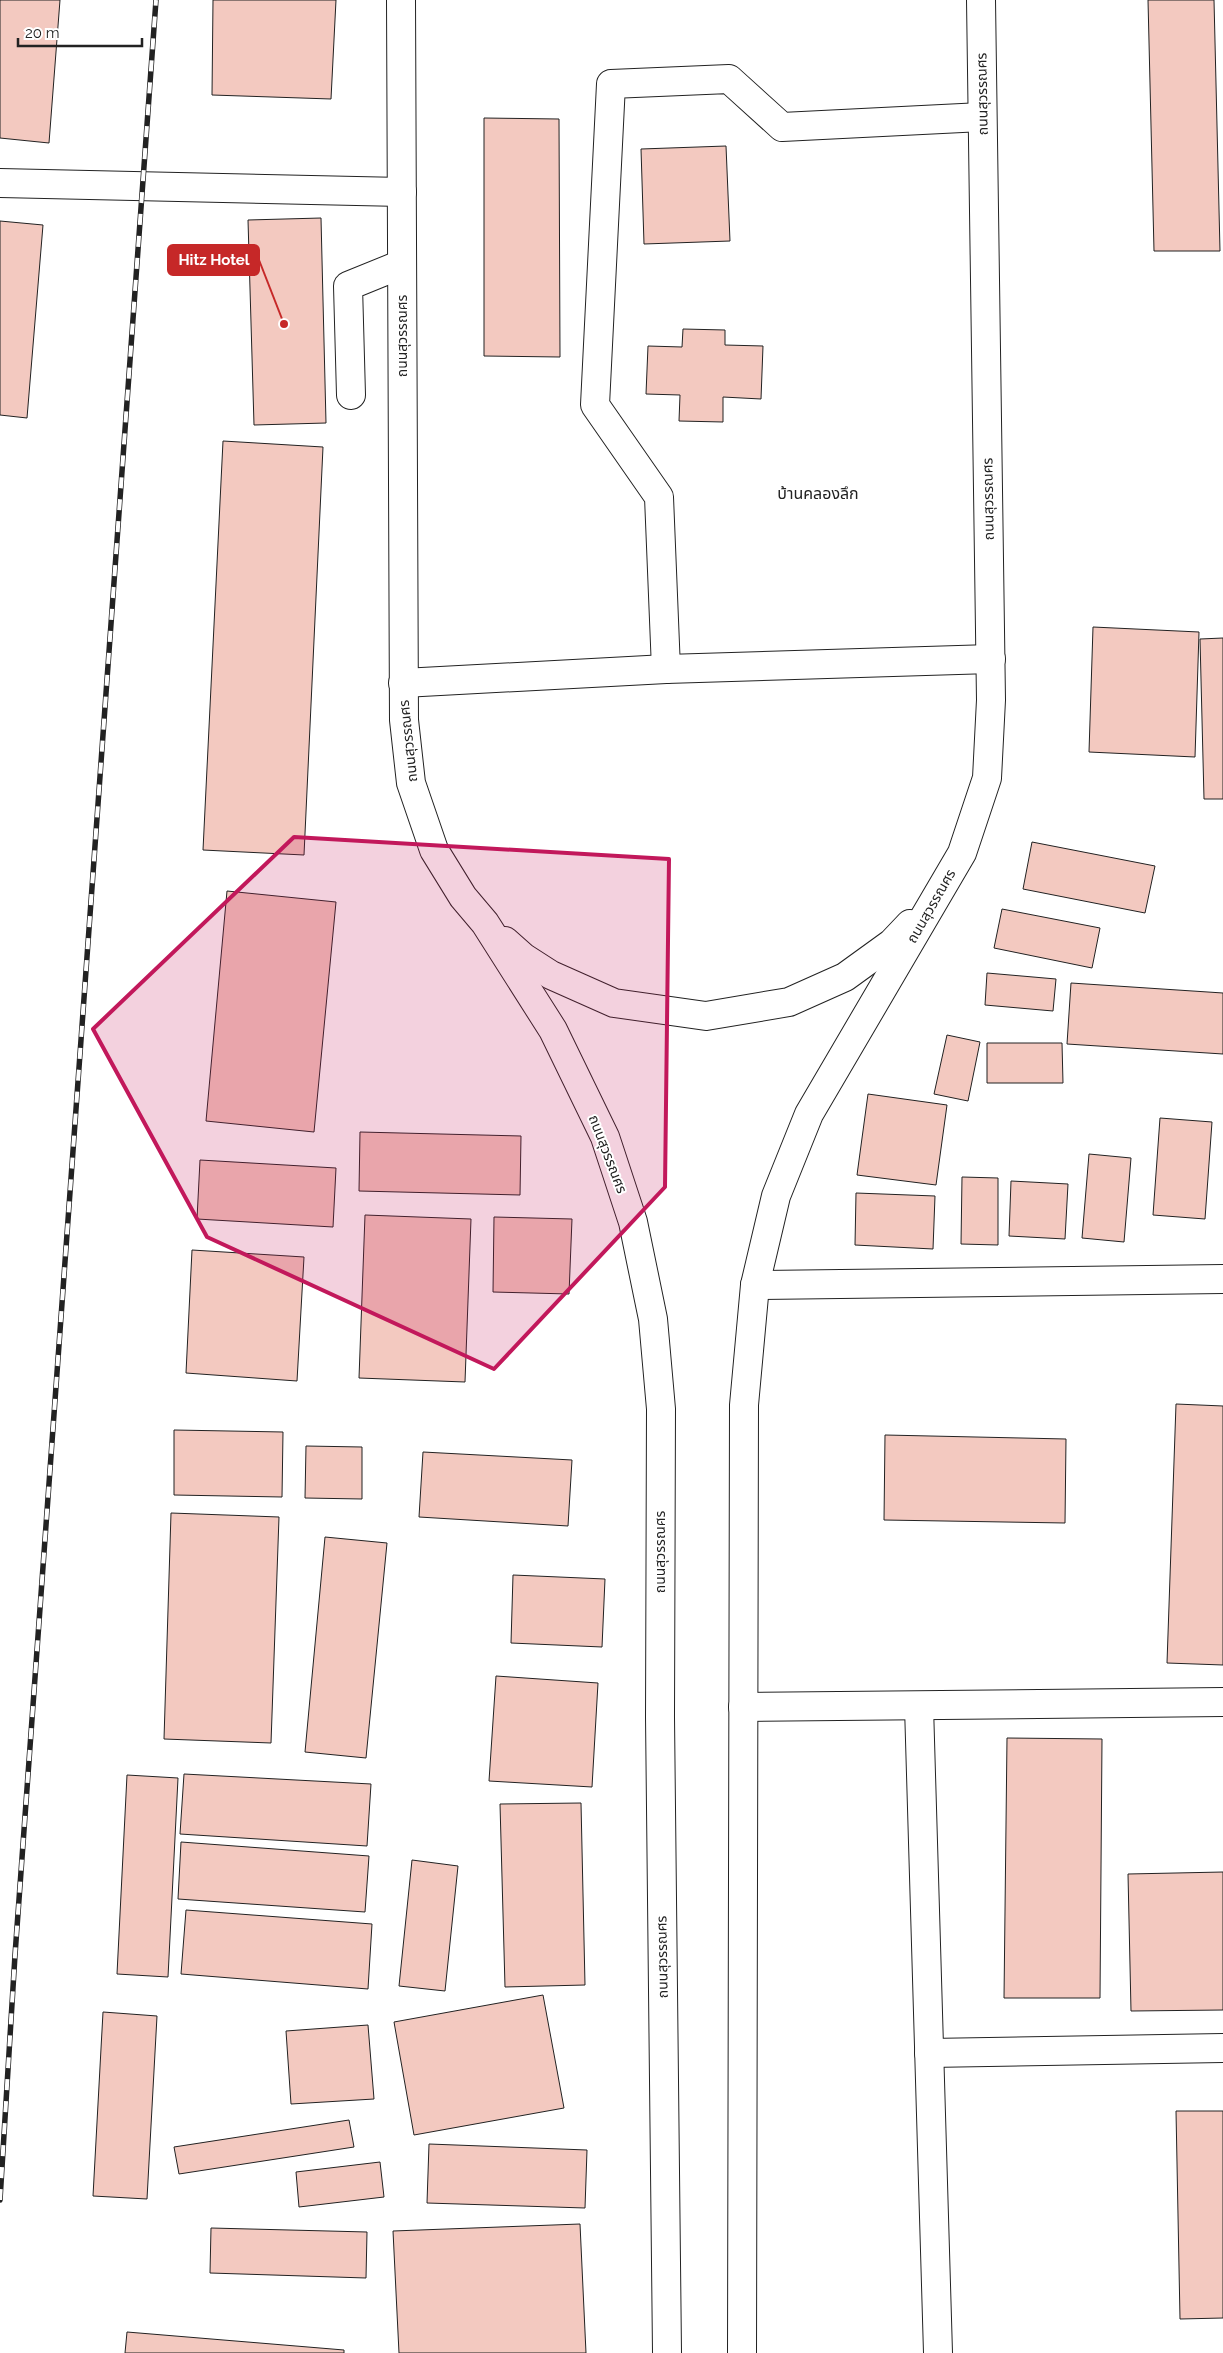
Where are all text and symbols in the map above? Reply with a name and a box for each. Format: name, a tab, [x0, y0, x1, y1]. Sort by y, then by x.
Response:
scale bar	[18, 15, 141, 47]
text: 20 m	[25, 24, 60, 42]
street label: ถนนสุวรรณศร	[973, 52, 992, 135]
callout: Hitz Hotel	[168, 245, 259, 275]
text: Hitz Hotel	[178, 251, 250, 269]
street label: ถนนสุวรรณศร	[394, 295, 411, 377]
street label: ถนนสุวรรณศร	[979, 457, 998, 540]
district label: บ้านคลองลึก	[777, 484, 859, 503]
street label: ถนนสุวรรณศร	[396, 699, 421, 783]
street label: ถนนสุวรรณศร	[903, 866, 960, 946]
street label: ถนนสุวรรณศร	[585, 1113, 630, 1196]
street label: ถนนสุวรรณศร	[652, 1511, 669, 1593]
street label: ถนนสุวรรณศร	[653, 1915, 672, 1998]

